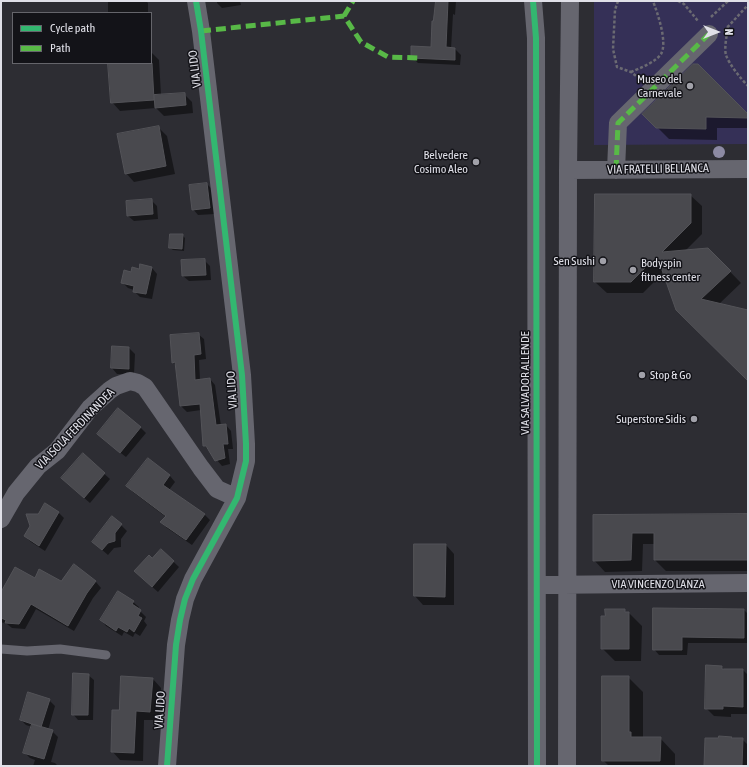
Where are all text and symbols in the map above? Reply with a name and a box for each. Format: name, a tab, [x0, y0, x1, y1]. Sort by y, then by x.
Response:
legend	[12, 12, 152, 64]
north arrow	[697, 12, 737, 52]
text: Cycle path	[50, 21, 95, 35]
text: N	[723, 29, 735, 35]
text: Path	[50, 41, 71, 55]
street label: VIA LIDO	[186, 49, 204, 89]
place label: Museo del Carnevale	[637, 72, 682, 100]
marker: Museo del Carnevale	[685, 81, 695, 91]
place label: Belvedere Cosimo Aleo	[414, 148, 468, 176]
marker: Belvedere Cosimo Aleo	[471, 157, 481, 167]
street label: VIA FRATELLI BELLANCA	[607, 161, 709, 177]
place label: Sen Sushi	[553, 254, 595, 268]
marker: Sen Sushi	[598, 256, 608, 266]
place label: Bodyspin fitness center	[641, 256, 700, 284]
marker: Bodyspin fitness center	[628, 265, 638, 275]
street label: VIA SALVADOR ALLENDE	[518, 331, 532, 435]
place label: Stop & Go	[650, 368, 691, 382]
marker: Stop & Go	[637, 370, 647, 380]
street label: VIA LIDO	[223, 371, 241, 409]
street label: VIA ISOLA FERDINANDEA	[33, 385, 117, 473]
place label: Superstore Sidis	[616, 412, 686, 426]
marker: Superstore Sidis	[689, 414, 699, 424]
street label: VIA VINCENZO LANZA	[611, 577, 705, 591]
street label: VIA LIDO	[151, 691, 169, 729]

